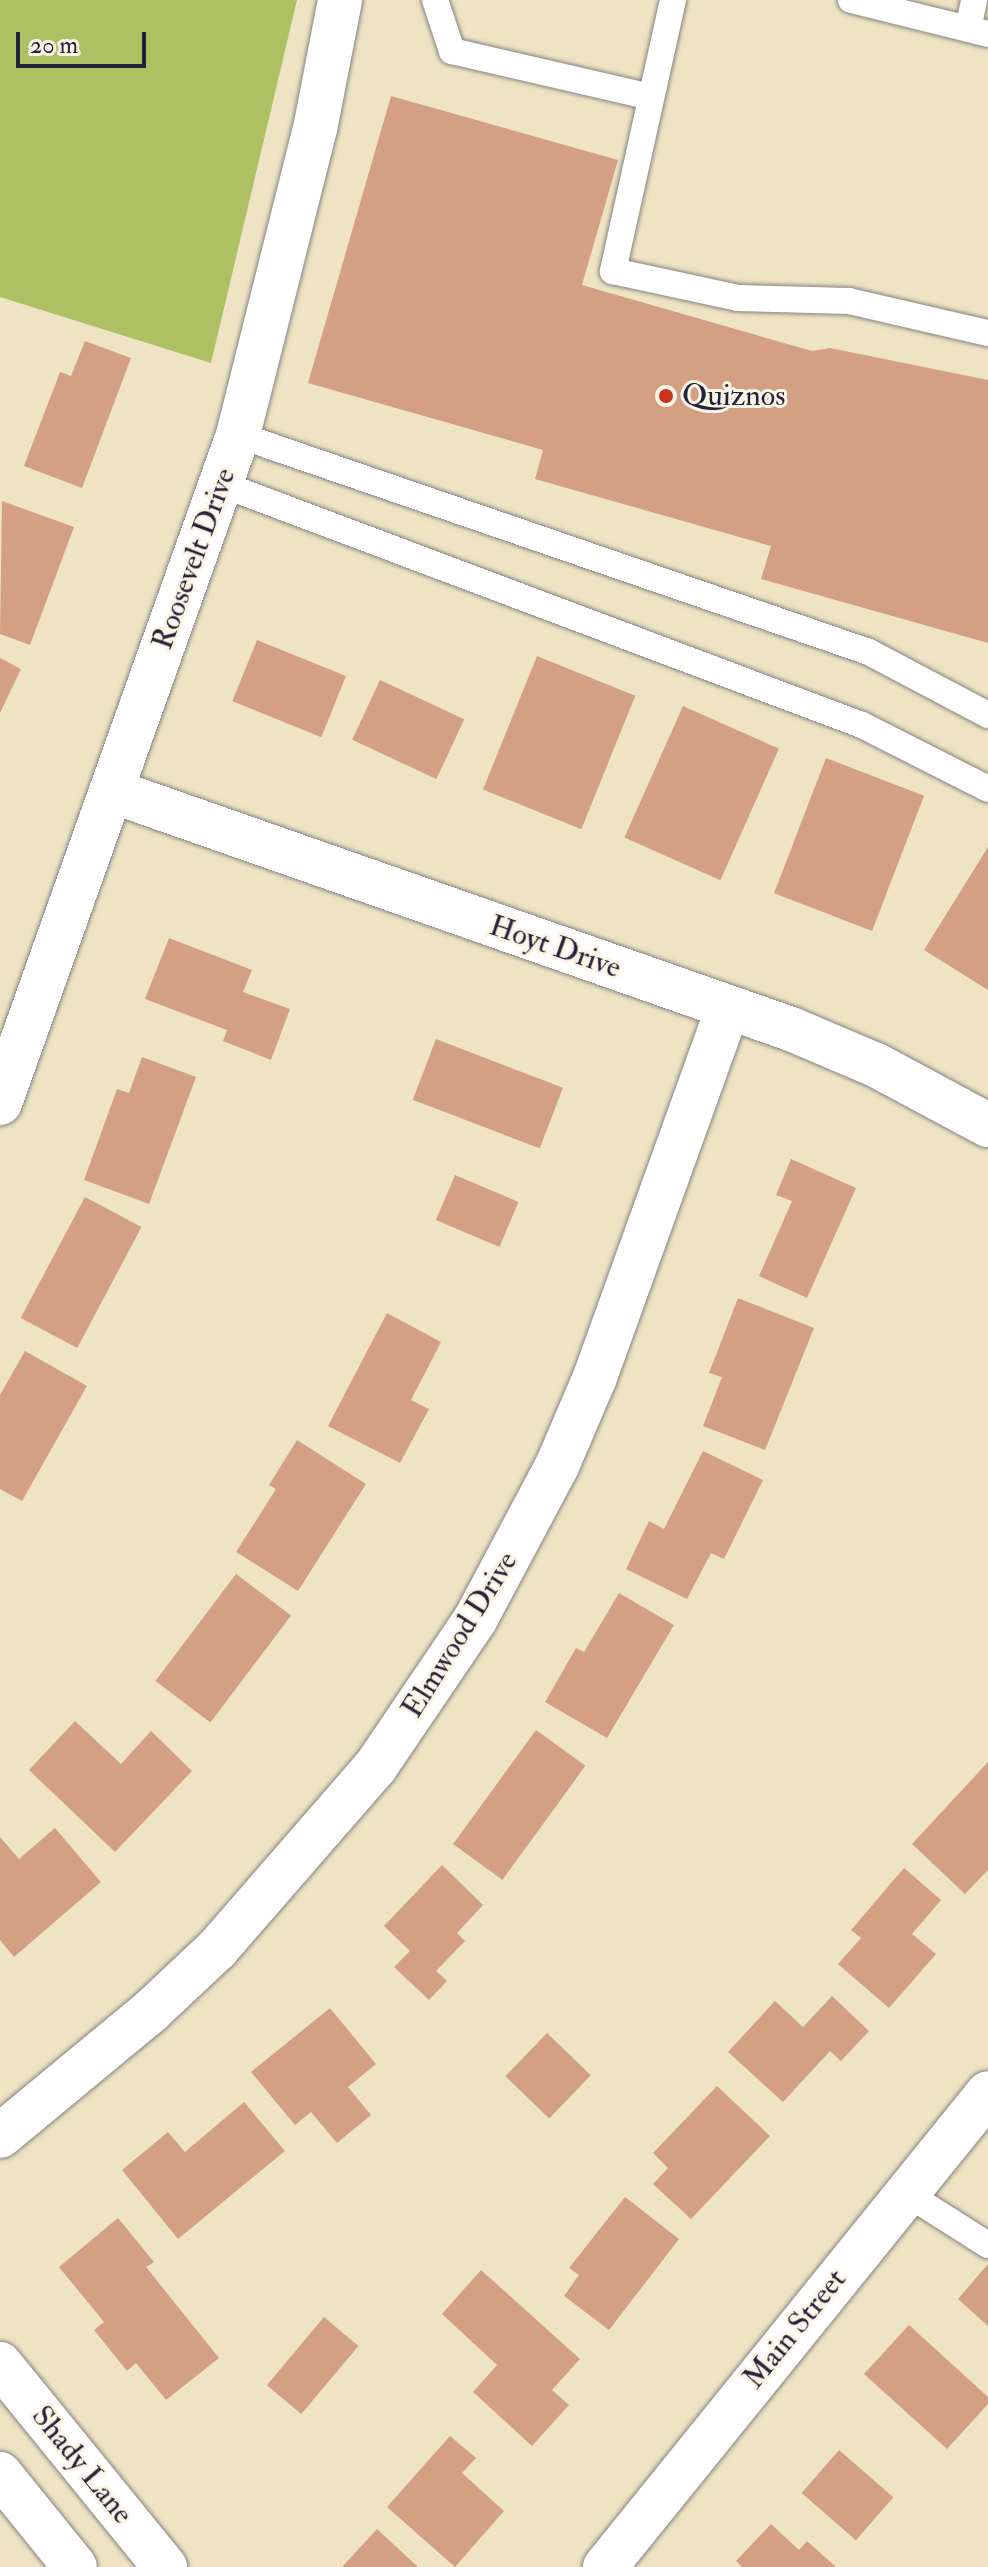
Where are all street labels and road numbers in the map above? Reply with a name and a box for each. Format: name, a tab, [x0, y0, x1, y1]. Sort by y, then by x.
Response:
street label: Roosevelt Drive	[145, 463, 243, 655]
street label: Hoyt Drive	[485, 908, 625, 986]
street label: Elmwood Drive	[395, 1545, 525, 1725]
street label: Main Street	[736, 2262, 854, 2396]
street label: Shady Lane	[24, 2399, 140, 2531]

